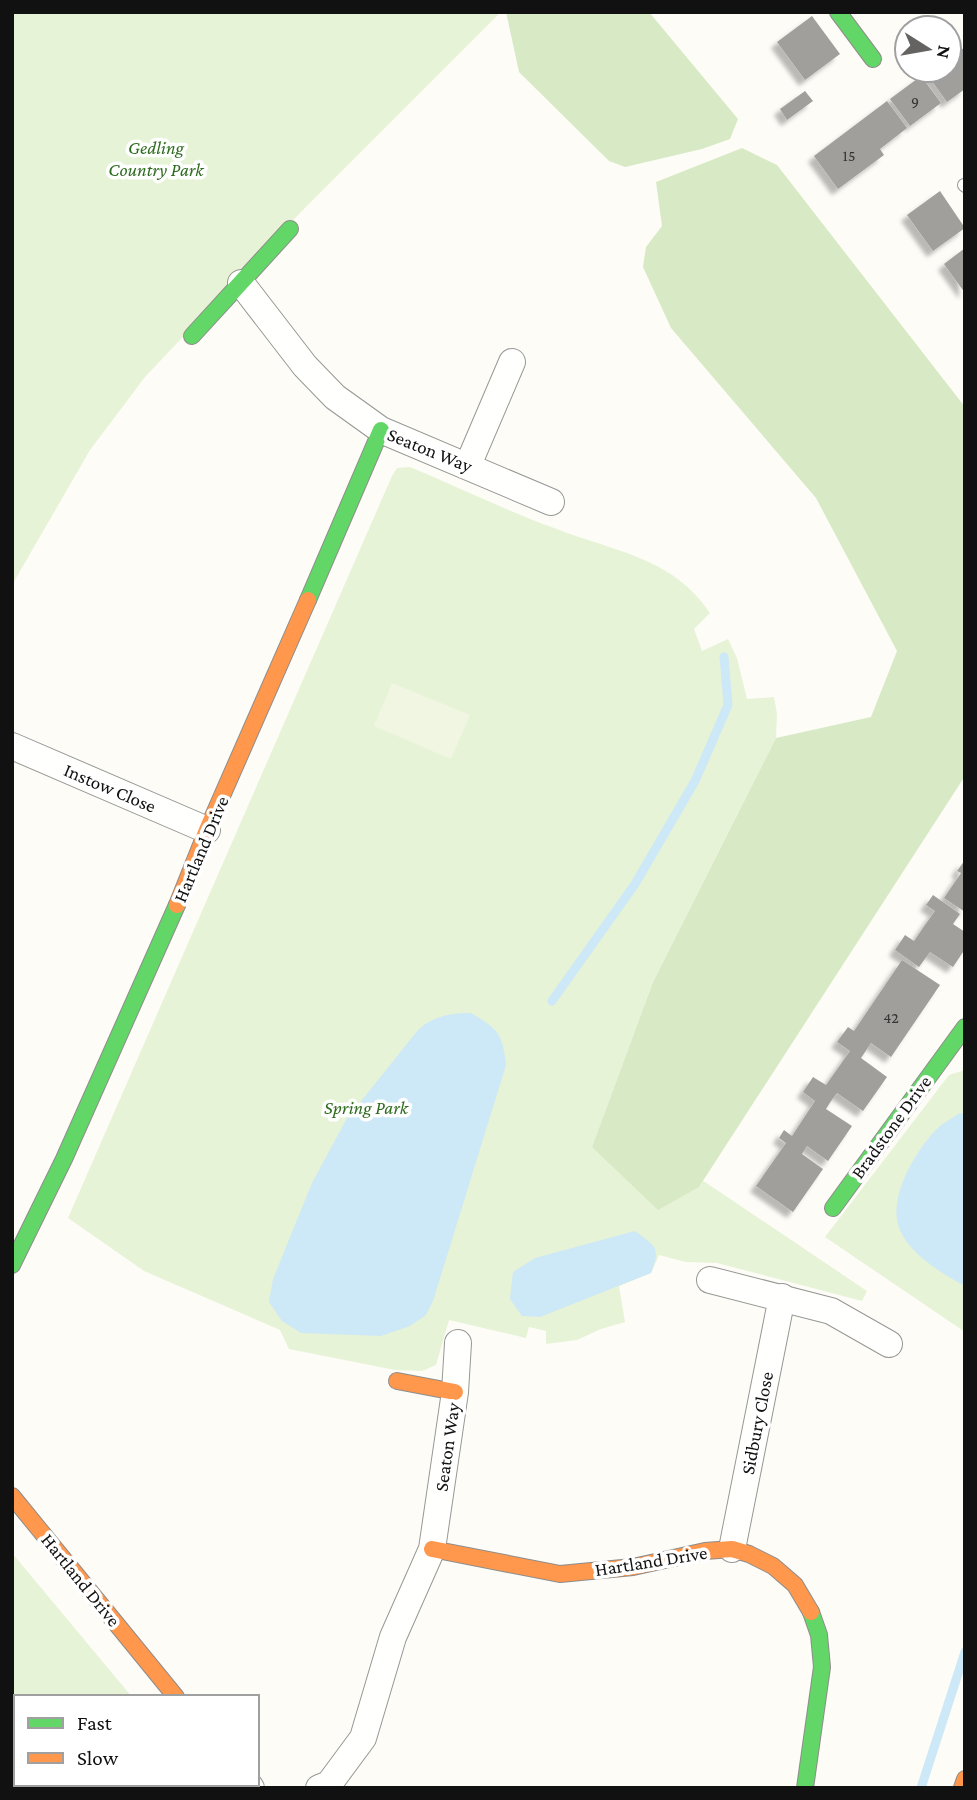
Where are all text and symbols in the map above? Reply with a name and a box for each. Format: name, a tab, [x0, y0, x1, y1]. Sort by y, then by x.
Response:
north arrow	[893, 14, 963, 84]
text: N	[933, 44, 956, 61]
house number: 9	[911, 93, 919, 110]
park label: Gedling Country Park	[108, 137, 204, 180]
house number: 15	[843, 147, 855, 164]
street label: Seaton Way	[385, 424, 476, 477]
street label: Instow Close	[61, 759, 159, 817]
street label: Hartland Drive	[169, 793, 233, 905]
house number: 42	[883, 1009, 899, 1026]
street label: Bradstone Drive	[847, 1071, 935, 1183]
park label: Spring Park	[324, 1097, 409, 1118]
street label: Sidbury Close	[737, 1370, 777, 1476]
street label: Seaton Way	[430, 1401, 464, 1493]
street label: Hartland Drive	[37, 1529, 125, 1631]
street label: Hartland Drive	[593, 1542, 709, 1580]
legend	[14, 1695, 259, 1786]
text: Fast	[77, 1711, 113, 1735]
text: Slow	[77, 1746, 119, 1770]

